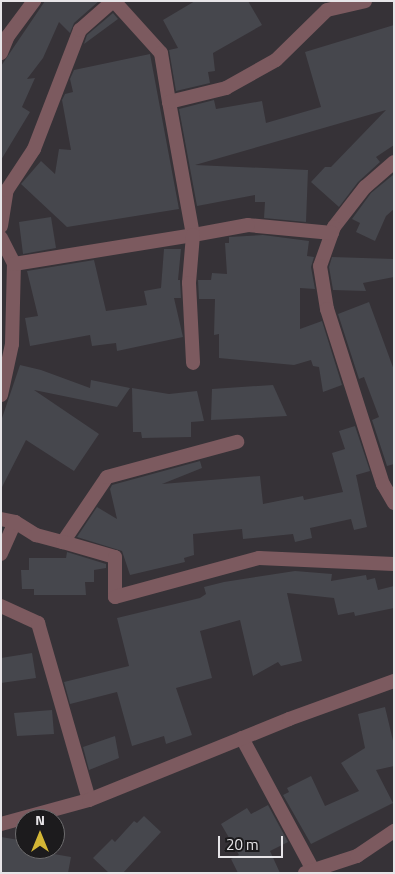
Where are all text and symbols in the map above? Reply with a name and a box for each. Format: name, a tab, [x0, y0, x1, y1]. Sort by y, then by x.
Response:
north arrow	[15, 809, 65, 859]
text: N	[35, 809, 45, 830]
scale bar	[220, 826, 285, 858]
text: 20 m	[226, 833, 259, 856]

